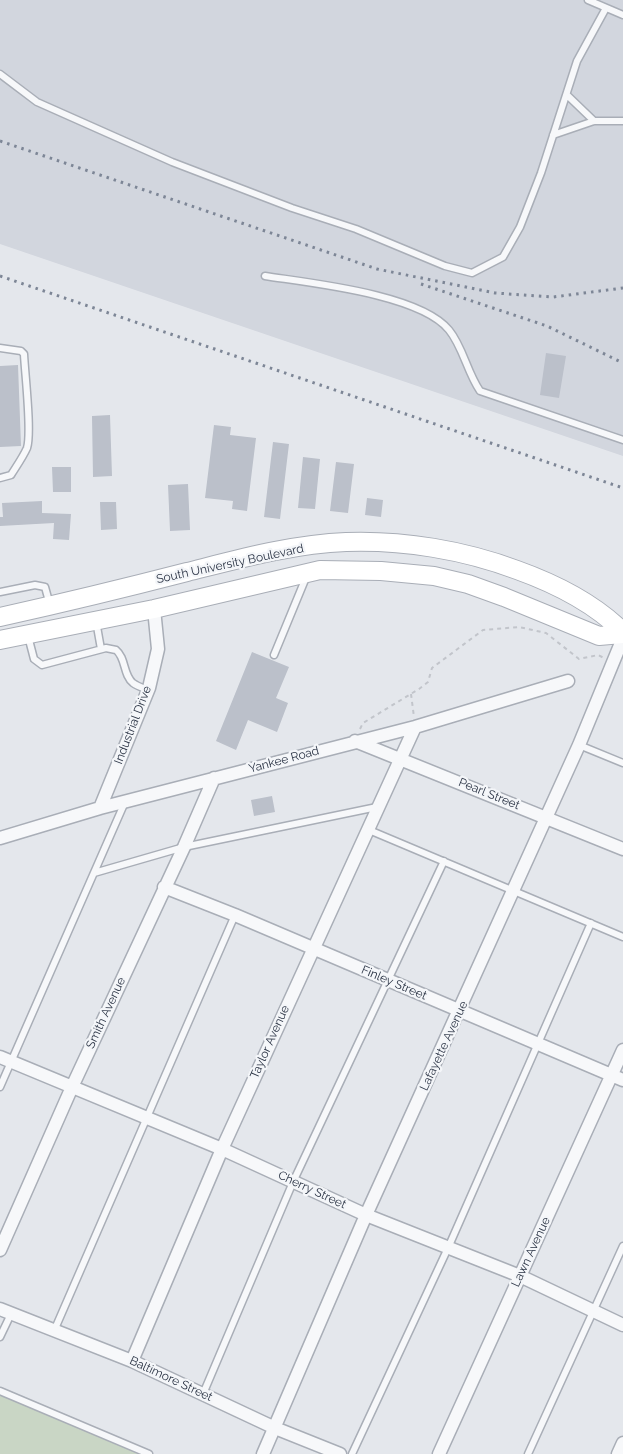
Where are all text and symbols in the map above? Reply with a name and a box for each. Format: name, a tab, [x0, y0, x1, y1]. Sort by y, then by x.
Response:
street label: South University Boulevard	[155, 541, 305, 587]
street label: Industrial Drive	[111, 684, 155, 766]
street label: Yankee Road	[247, 744, 321, 776]
street label: Pearl Street	[456, 775, 522, 813]
street label: Finley Street	[359, 963, 429, 1003]
street label: Smith Avenue	[83, 975, 129, 1051]
street label: Lafayette Avenue	[417, 999, 471, 1093]
street label: Taylor Avenue	[247, 1003, 293, 1081]
street label: Cherry Street	[276, 1168, 348, 1212]
street label: Lawn Avenue	[509, 1215, 553, 1289]
street label: Baltimore Street	[127, 1353, 215, 1405]

